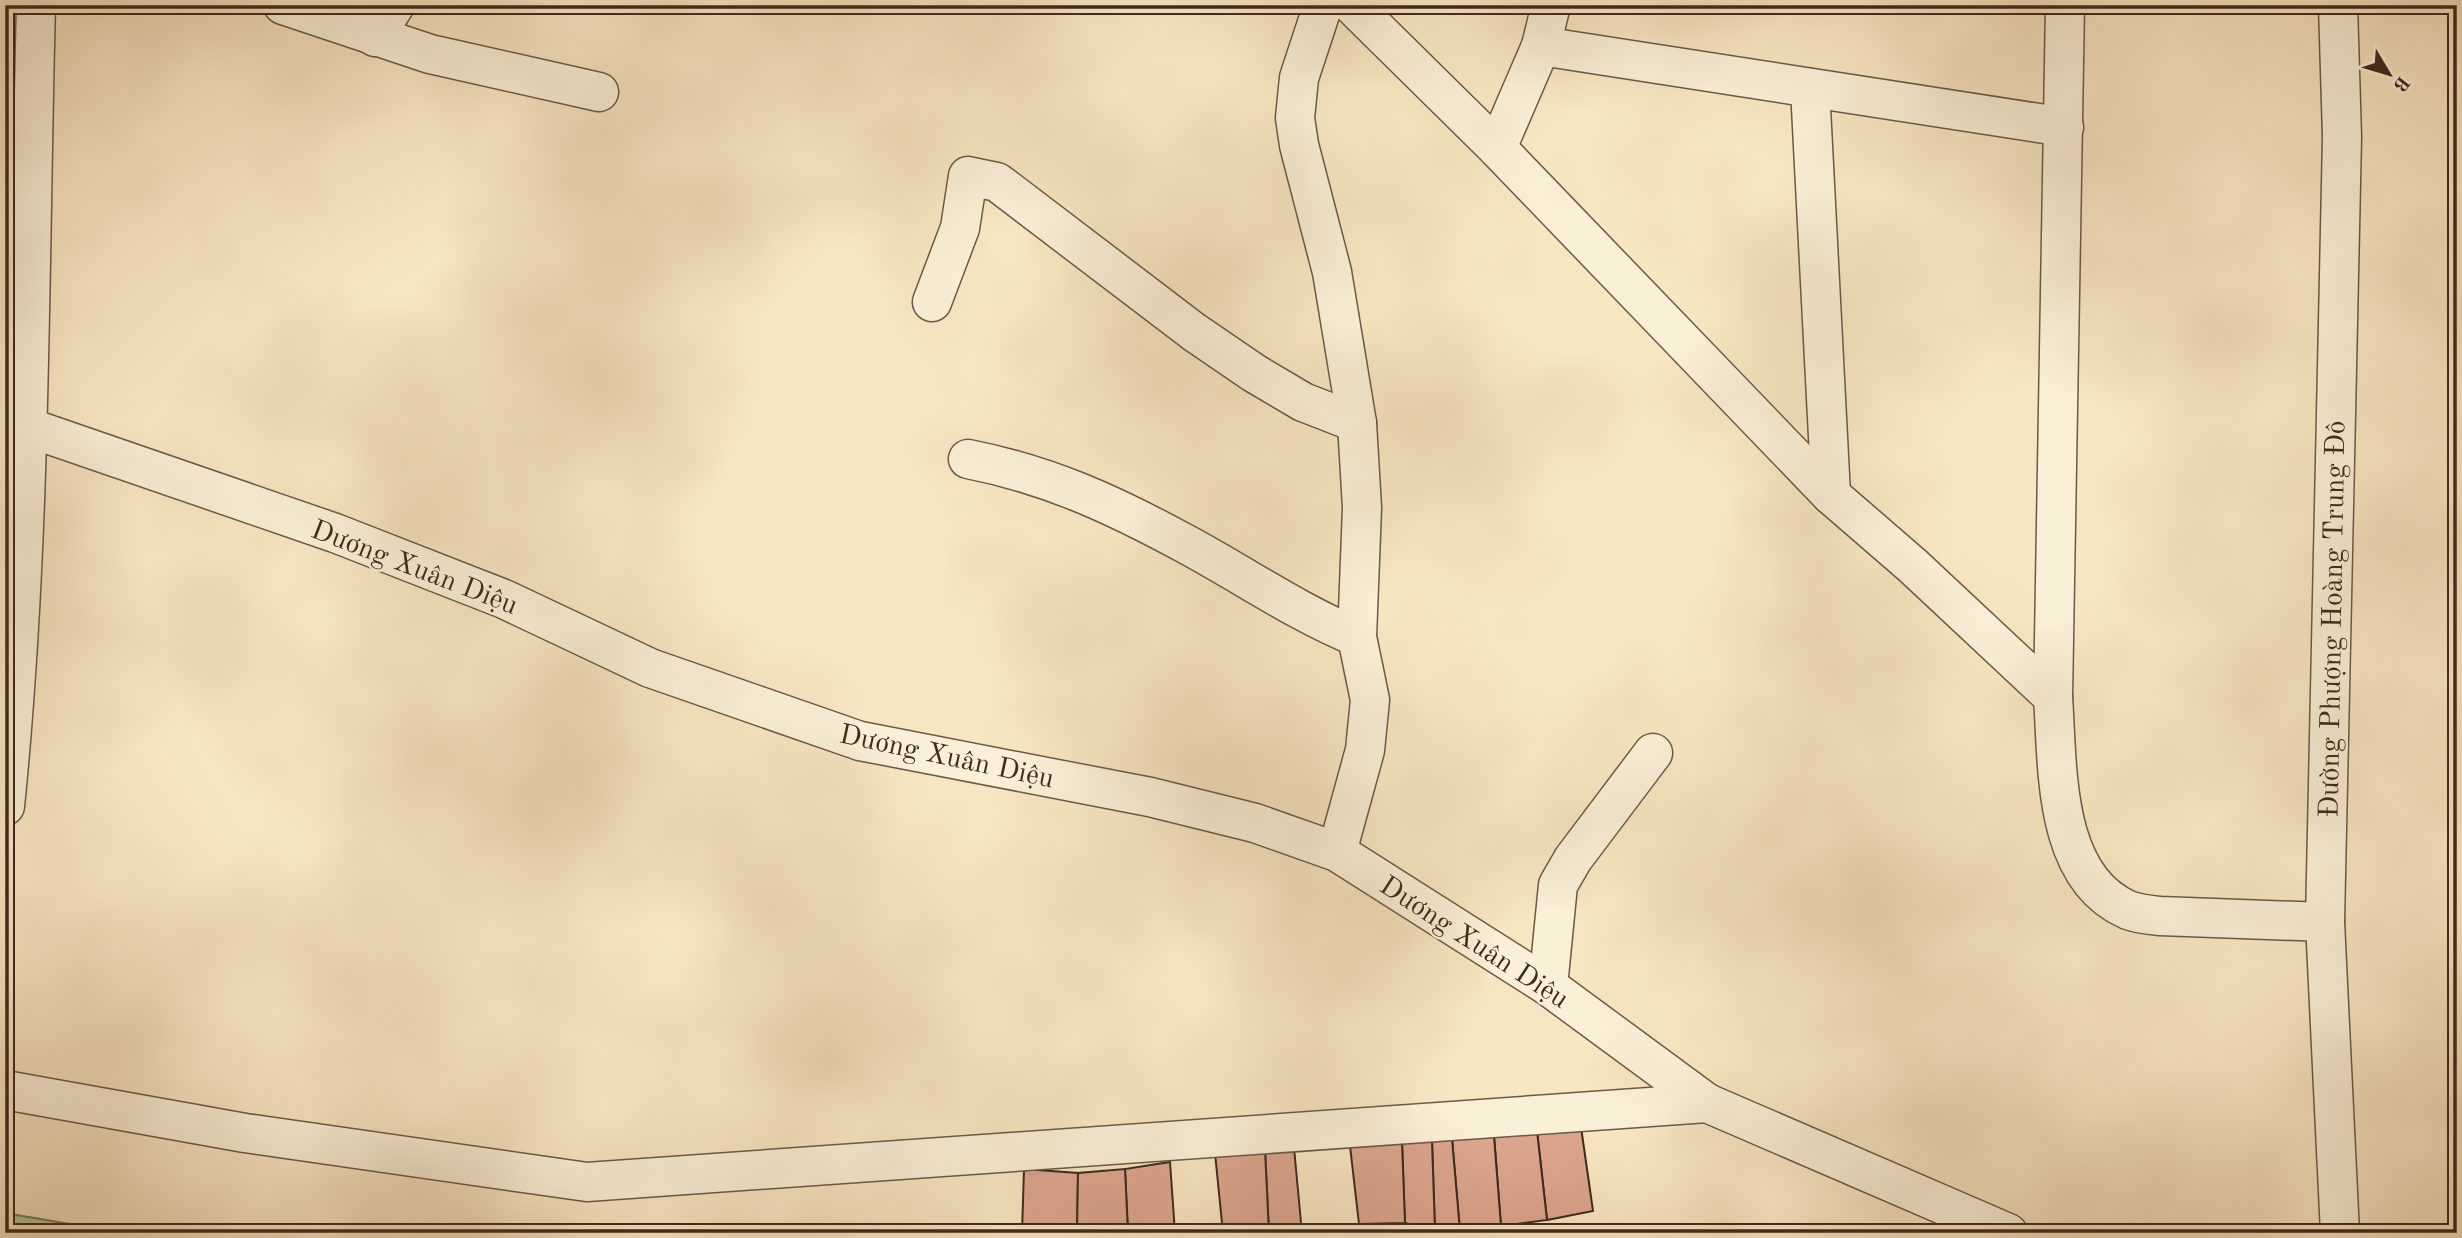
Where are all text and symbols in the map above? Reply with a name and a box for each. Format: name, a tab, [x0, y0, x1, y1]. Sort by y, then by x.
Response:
north arrow	[2354, 38, 2424, 108]
text: B	[2389, 72, 2412, 94]
street label: Đường Phượng Hoàng Trung Đô	[2317, 420, 2351, 818]
street label: Dương Xuân Diệu	[307, 517, 521, 621]
street label: Dương Xuân Diệu	[836, 722, 1056, 794]
street label: Dương Xuân Diệu	[1374, 872, 1573, 1015]

